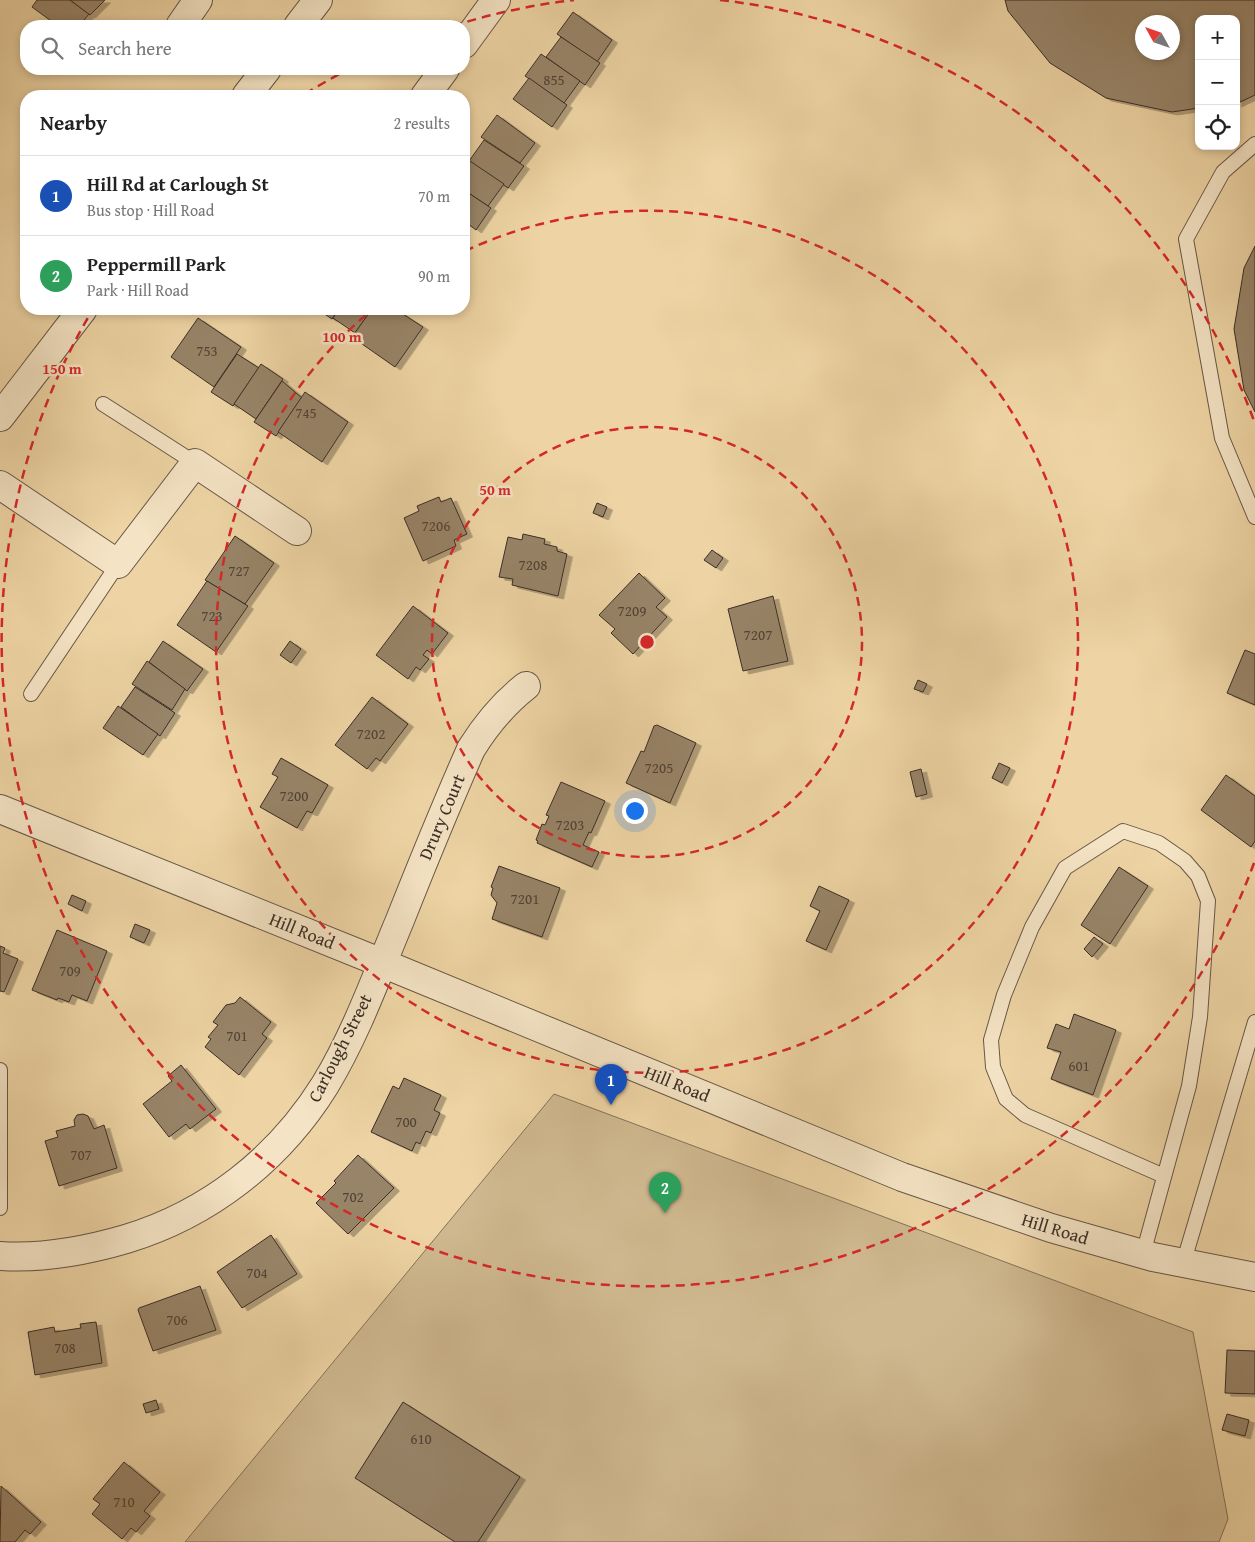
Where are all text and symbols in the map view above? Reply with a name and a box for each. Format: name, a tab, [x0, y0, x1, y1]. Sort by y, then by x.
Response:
north arrow	[1135, 15, 1180, 60]
map controls	[1195, 15, 1240, 150]
button: +	[1195, 15, 1240, 60]
search box	[20, 20, 470, 75]
icon: search	[38, 34, 66, 62]
text: Search here	[78, 34, 172, 62]
button: −	[1195, 60, 1240, 105]
house number: 855	[543, 69, 565, 90]
button: locate	[1195, 105, 1240, 150]
text: Nearby	[40, 107, 107, 138]
text: 2 results	[393, 111, 450, 135]
text: Hill Rd at Carlough St	[87, 170, 269, 198]
text: 1	[52, 184, 60, 208]
text: 70 m	[418, 184, 450, 208]
text: Bus stop · Hill Road	[87, 198, 214, 222]
text: Peppermill Park	[87, 250, 226, 278]
text: 2	[52, 264, 60, 288]
text: 90 m	[418, 264, 450, 288]
text: Park · Hill Road	[87, 278, 189, 302]
text: 100 m	[322, 326, 362, 347]
house number: 753	[196, 340, 218, 361]
text: 150 m	[42, 358, 82, 379]
house number: 745	[295, 402, 317, 423]
text: 50 m	[479, 479, 511, 500]
house number: 7206	[422, 515, 450, 536]
house number: 7208	[519, 554, 547, 575]
house number: 727	[228, 560, 250, 581]
house number: 7209	[618, 600, 646, 621]
house number: 723	[201, 605, 223, 626]
house number: 7207	[744, 624, 772, 645]
centre of rings	[638, 633, 656, 651]
house number: 7202	[357, 723, 385, 744]
house number: 7205	[645, 757, 673, 778]
street label: Drury Court	[411, 769, 472, 864]
house number: 7200	[280, 785, 308, 806]
your location	[622, 798, 648, 824]
house number: 7203	[556, 814, 584, 835]
house number: 7201	[511, 888, 539, 909]
street label: Hill Road	[265, 905, 339, 956]
house number: 709	[59, 960, 81, 981]
street label: Carlough Street	[301, 988, 379, 1107]
house number: 701	[226, 1025, 248, 1046]
house number: 601	[1068, 1055, 1090, 1076]
street label: Hill Road	[640, 1058, 714, 1109]
pin: 1	[595, 1064, 627, 1105]
house number: 700	[395, 1111, 417, 1132]
house number: 707	[70, 1144, 92, 1165]
pin: 2	[649, 1172, 681, 1213]
house number: 702	[342, 1186, 364, 1207]
street label: Hill Road	[1018, 1206, 1092, 1252]
house number: 704	[246, 1262, 268, 1283]
house number: 706	[166, 1309, 188, 1330]
house number: 708	[54, 1337, 76, 1358]
house number: 610	[410, 1428, 432, 1449]
house number: 710	[113, 1491, 135, 1512]

